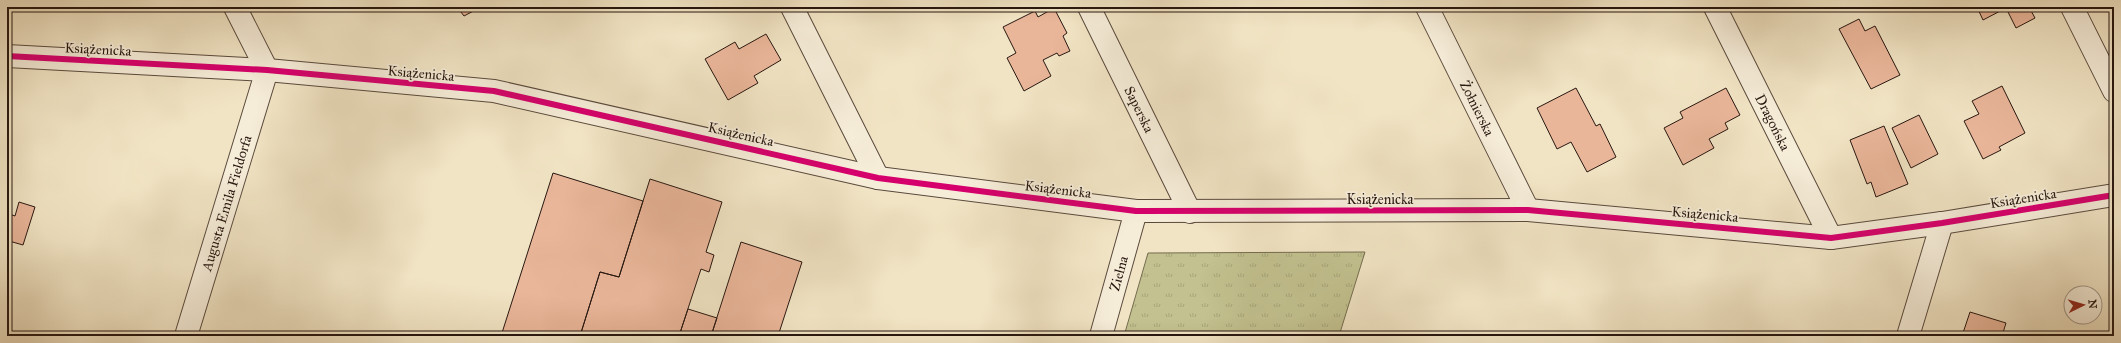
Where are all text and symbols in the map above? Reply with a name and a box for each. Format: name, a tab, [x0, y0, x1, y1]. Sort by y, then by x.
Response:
street label: Książenicka	[64, 39, 132, 60]
street label: Książenicka	[387, 62, 455, 85]
street label: Żołnierska	[1456, 77, 1498, 139]
street label: Saperska	[1120, 83, 1158, 136]
street label: Dragońska	[1751, 91, 1794, 154]
street label: Książenicka	[706, 119, 775, 150]
street label: Augusta Emila Fieldorfa	[198, 133, 256, 274]
street label: Książenicka	[1024, 177, 1092, 202]
street label: Książenicka	[1989, 185, 2057, 212]
street label: Książenicka	[1347, 191, 1413, 208]
street label: Książenicka	[1671, 203, 1739, 226]
street label: Zielna	[1106, 254, 1132, 293]
north arrow	[2063, 285, 2103, 325]
text: N	[2086, 299, 2099, 310]

